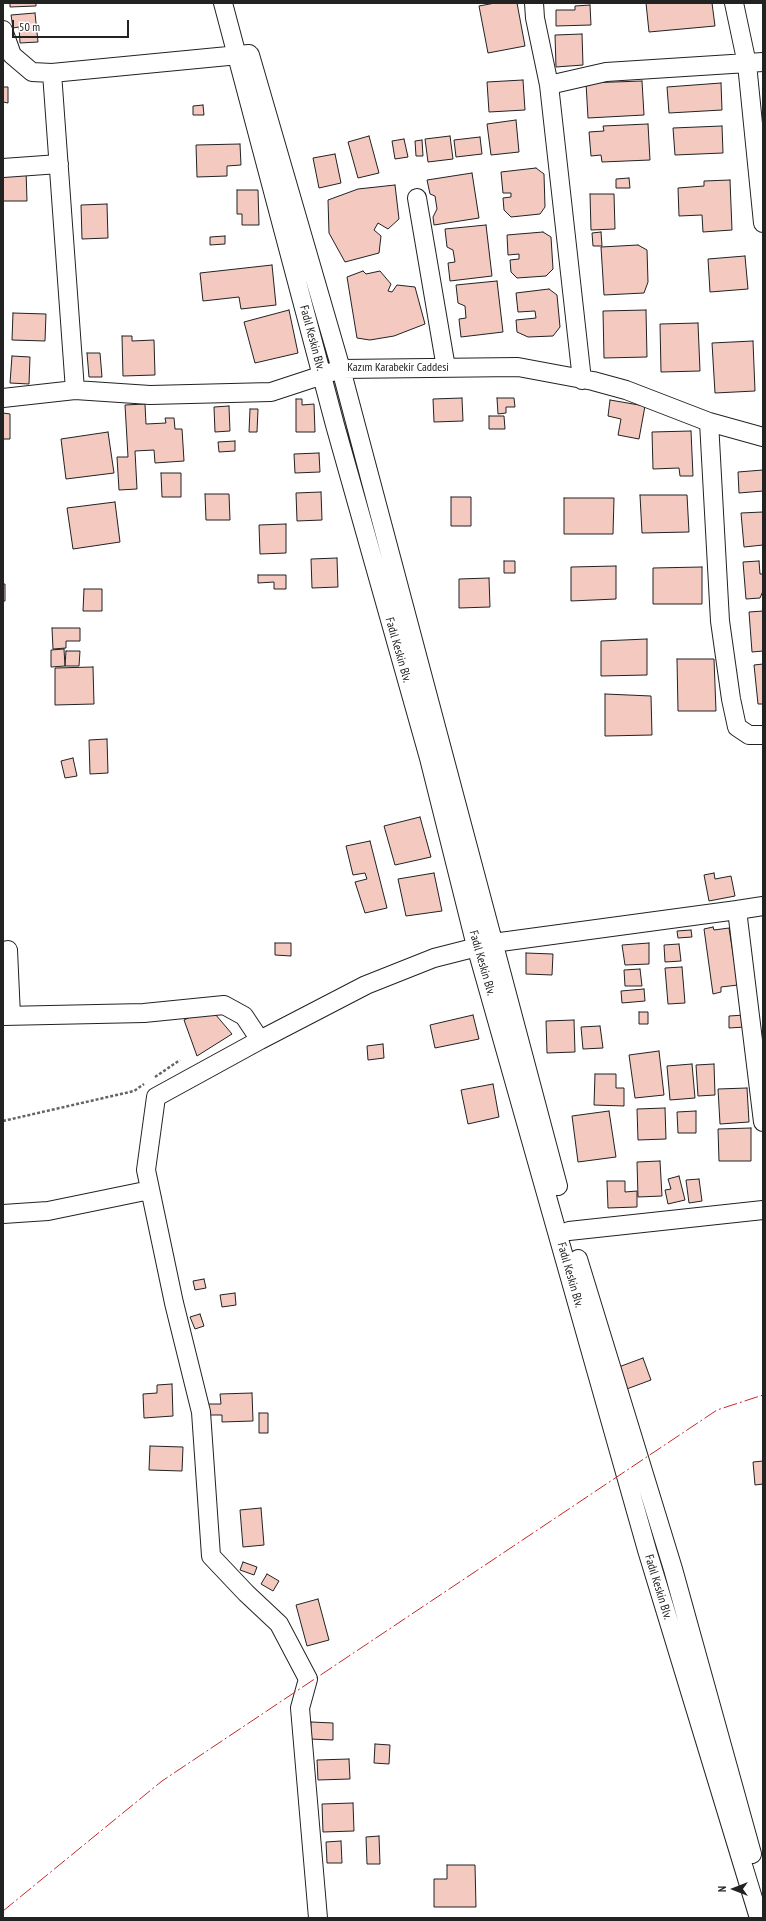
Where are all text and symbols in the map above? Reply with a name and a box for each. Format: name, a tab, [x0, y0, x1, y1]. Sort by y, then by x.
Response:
scale bar	[14, 12, 131, 38]
text: 50 m	[19, 19, 40, 34]
street label: Fadıl Keskin Blv.	[296, 304, 328, 372]
street label: Kazım Karabekir Caddesi	[347, 361, 449, 375]
street label: Fadıl Keskin Blv.	[382, 616, 414, 684]
street label: Fadıl Keskin Blv.	[466, 929, 498, 997]
street label: Fadıl Keskin Blv.	[554, 1241, 586, 1309]
street label: Fadıl Keskin Blv.	[641, 1553, 675, 1621]
north arrow	[714, 1869, 754, 1909]
text: N	[715, 1886, 729, 1892]

